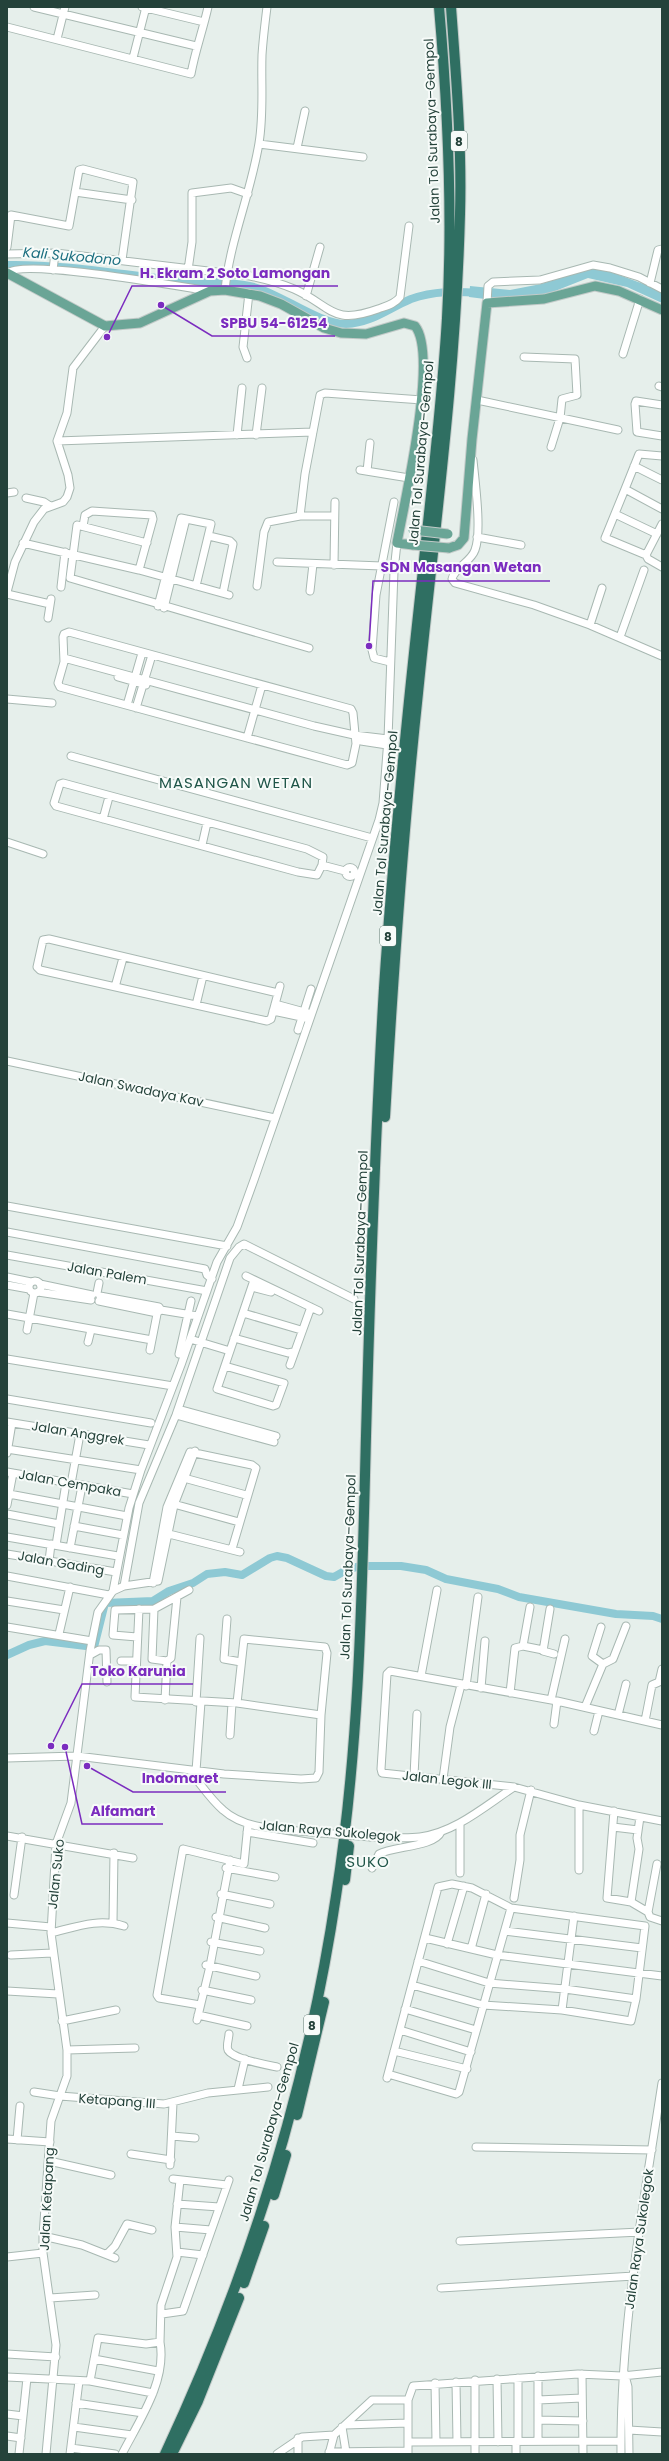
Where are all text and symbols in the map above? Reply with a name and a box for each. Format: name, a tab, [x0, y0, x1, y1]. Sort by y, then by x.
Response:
street label: Jalan Tol Surabaya–Gempol	[419, 38, 445, 224]
road number: 8	[451, 131, 467, 151]
water label: Kali Sukodono	[22, 242, 122, 270]
callout: H. Ekram 2 Soto Lamongan	[132, 260, 338, 286]
text: H. Ekram 2 Soto Lamongan	[140, 263, 330, 283]
callout: SPBU 54-61254	[212, 310, 335, 336]
text: SPBU 54-61254	[221, 313, 327, 333]
street label: Jalan Tol Surabaya–Gempol	[403, 360, 439, 546]
callout: SDN Masangan Wetan	[373, 555, 550, 581]
text: SDN Masangan Wetan	[381, 557, 541, 577]
street label: Jalan Tol Surabaya–Gempol	[367, 730, 403, 916]
district label: MASANGAN WETAN	[159, 772, 313, 793]
road number: 8	[380, 926, 396, 946]
street label: Jalan Swadaya Kav	[77, 1066, 206, 1112]
street label: Jalan Tol Surabaya–Gempol	[347, 1150, 373, 1336]
street label: Jalan Palem	[66, 1257, 148, 1289]
street label: Jalan Anggrek	[30, 1416, 126, 1450]
street label: Jalan Cempaka	[17, 1465, 123, 1501]
street label: Jalan Tol Surabaya–Gempol	[335, 1474, 361, 1660]
street label: Jalan Gading	[16, 1546, 106, 1580]
callout: Toko Karunia	[82, 1658, 193, 1684]
text: Toko Karunia	[90, 1661, 186, 1681]
callout: Indomaret	[133, 1766, 226, 1792]
street label: Jalan Legok III	[401, 1766, 493, 1794]
text: Indomaret	[142, 1768, 219, 1788]
callout: Alfamart	[82, 1798, 163, 1824]
text: Alfamart	[90, 1801, 156, 1821]
street label: Jalan Raya Sukolegok	[259, 1815, 402, 1847]
street label: Jalan Suko	[43, 1838, 69, 1910]
district label: SUKO	[346, 1851, 390, 1872]
road number: 8	[304, 2015, 320, 2035]
street label: Jalan Tol Surabaya–Gempol	[234, 2040, 304, 2224]
street label: Ketapang III	[78, 2089, 156, 2113]
street label: Jalan Ketapang	[35, 2147, 59, 2251]
street label: Jalan Raya Sukolegok	[620, 2167, 658, 2311]

